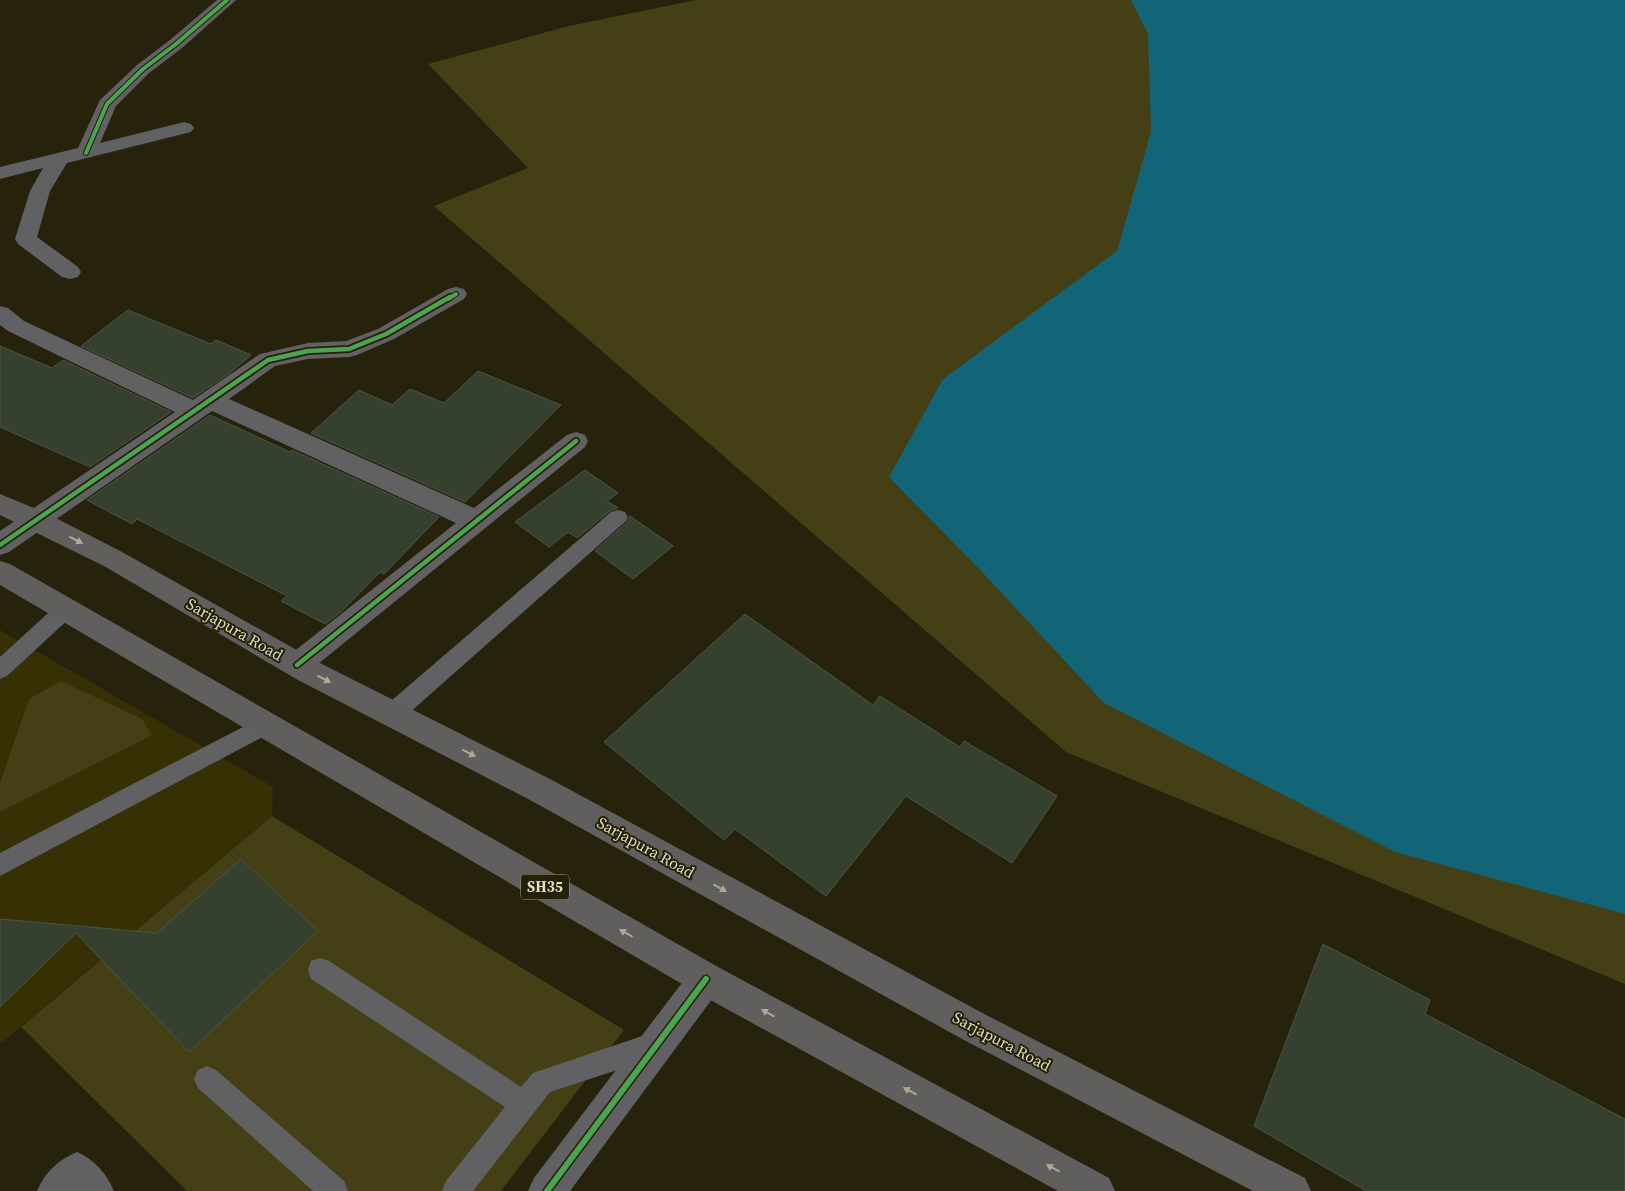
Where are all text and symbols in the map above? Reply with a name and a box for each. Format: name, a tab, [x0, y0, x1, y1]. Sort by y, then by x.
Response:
one-way arrow	[68, 536, 83, 544]
street label: Sarjapura Road	[183, 592, 287, 666]
one-way arrow	[317, 675, 331, 683]
one-way arrow	[462, 749, 476, 757]
street label: Sarjapura Road	[593, 811, 699, 883]
road number: SH35	[521, 874, 569, 900]
one-way arrow	[713, 884, 727, 892]
one-way arrow	[619, 929, 633, 937]
street label: Sarjapura Road	[949, 1006, 1055, 1076]
one-way arrow	[760, 1009, 775, 1017]
one-way arrow	[903, 1087, 917, 1095]
one-way arrow	[1046, 1164, 1061, 1172]

